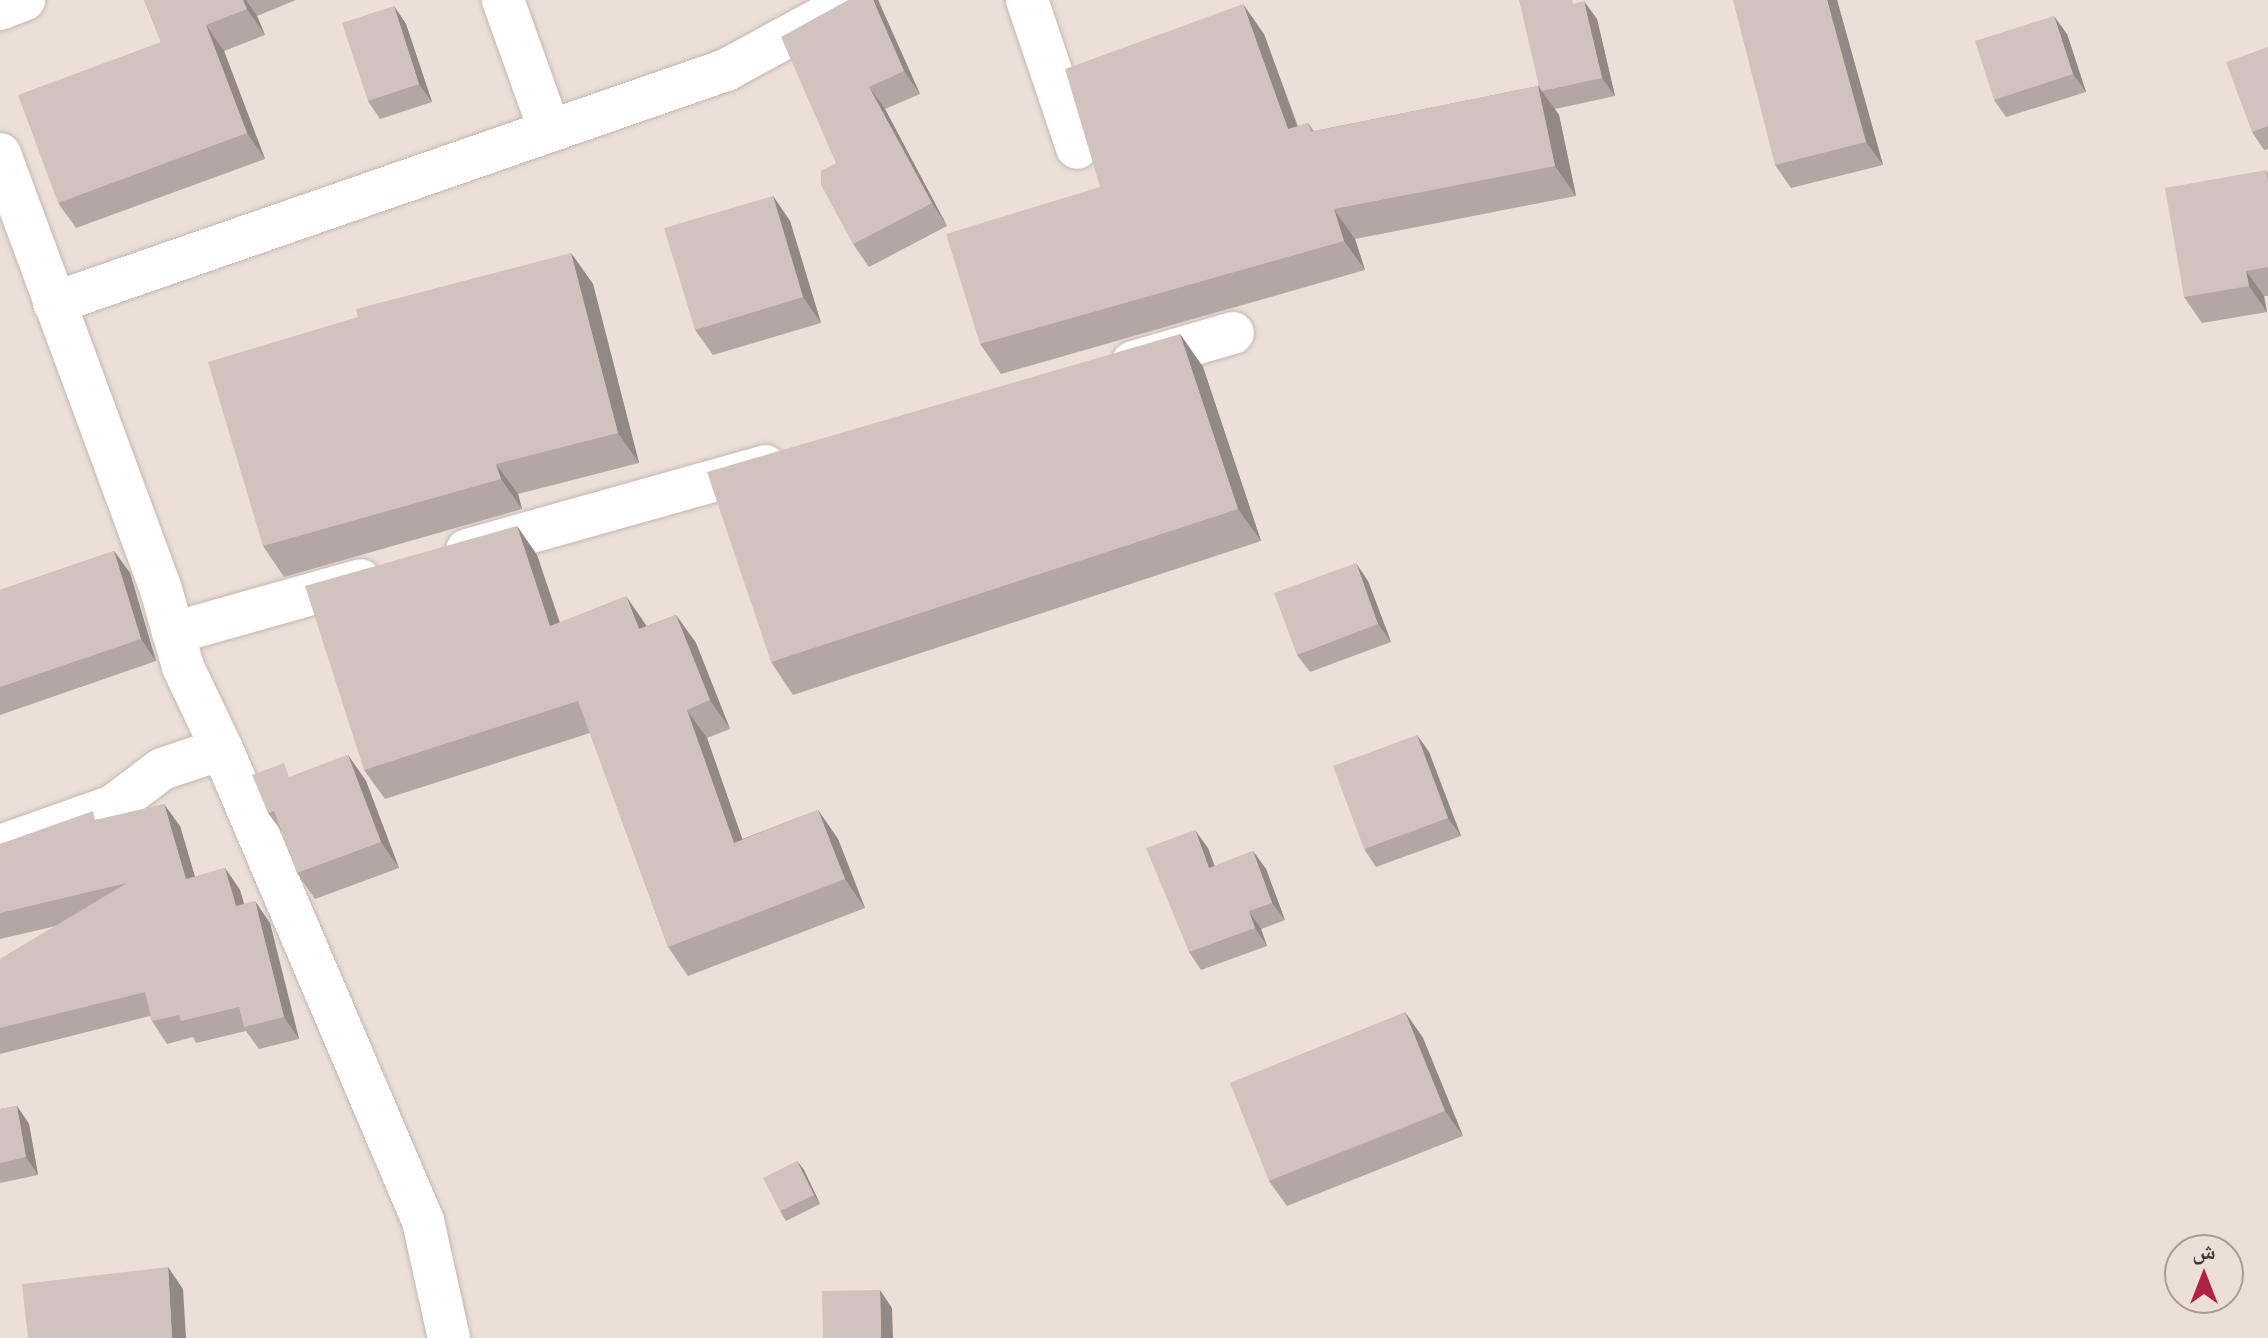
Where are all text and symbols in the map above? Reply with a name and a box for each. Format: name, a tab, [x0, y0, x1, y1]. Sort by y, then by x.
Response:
north arrow	[2164, 1234, 2244, 1314]
text: ش	[2192, 1238, 2216, 1265]

